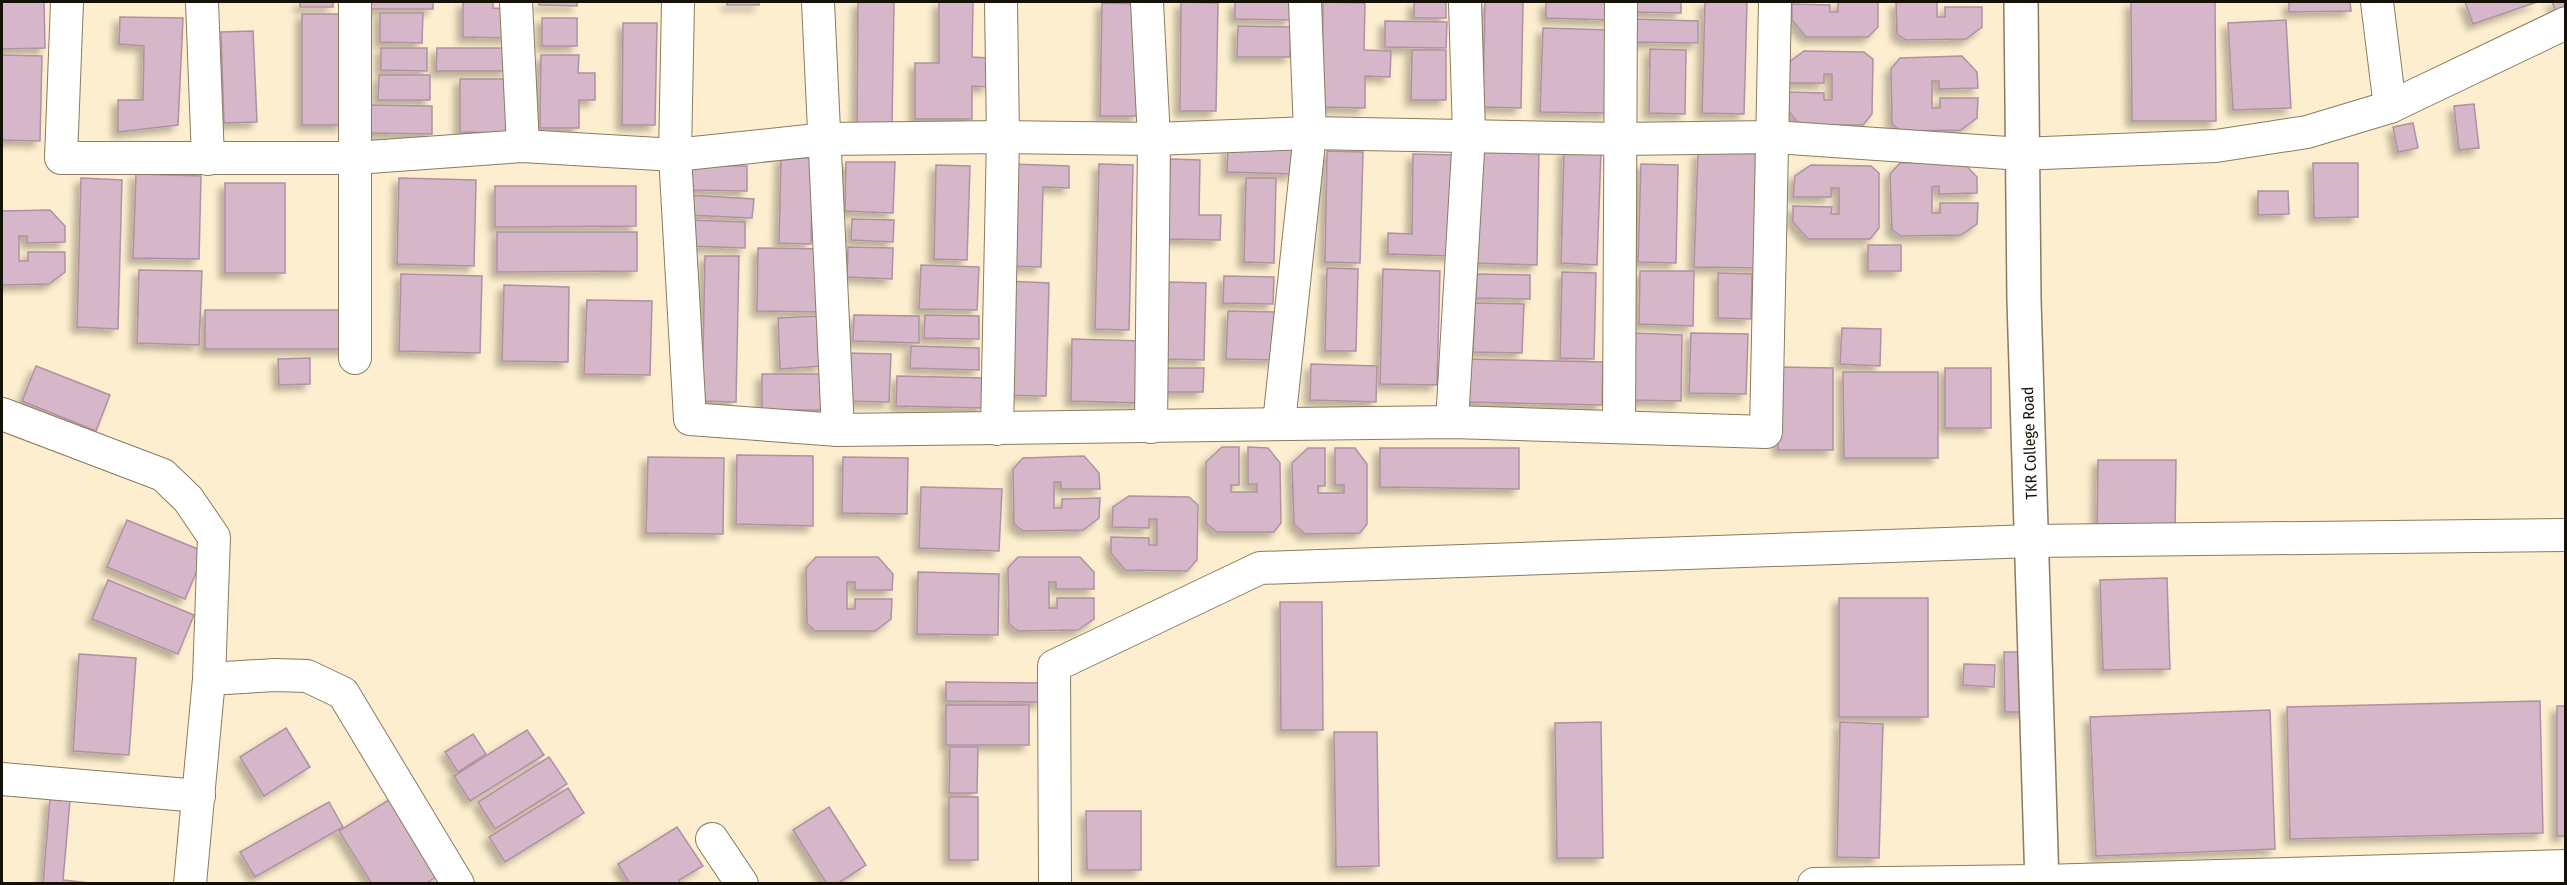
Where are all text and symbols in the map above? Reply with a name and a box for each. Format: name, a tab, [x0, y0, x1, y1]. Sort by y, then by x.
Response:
street label: TKR College Road	[2018, 386, 2041, 500]

